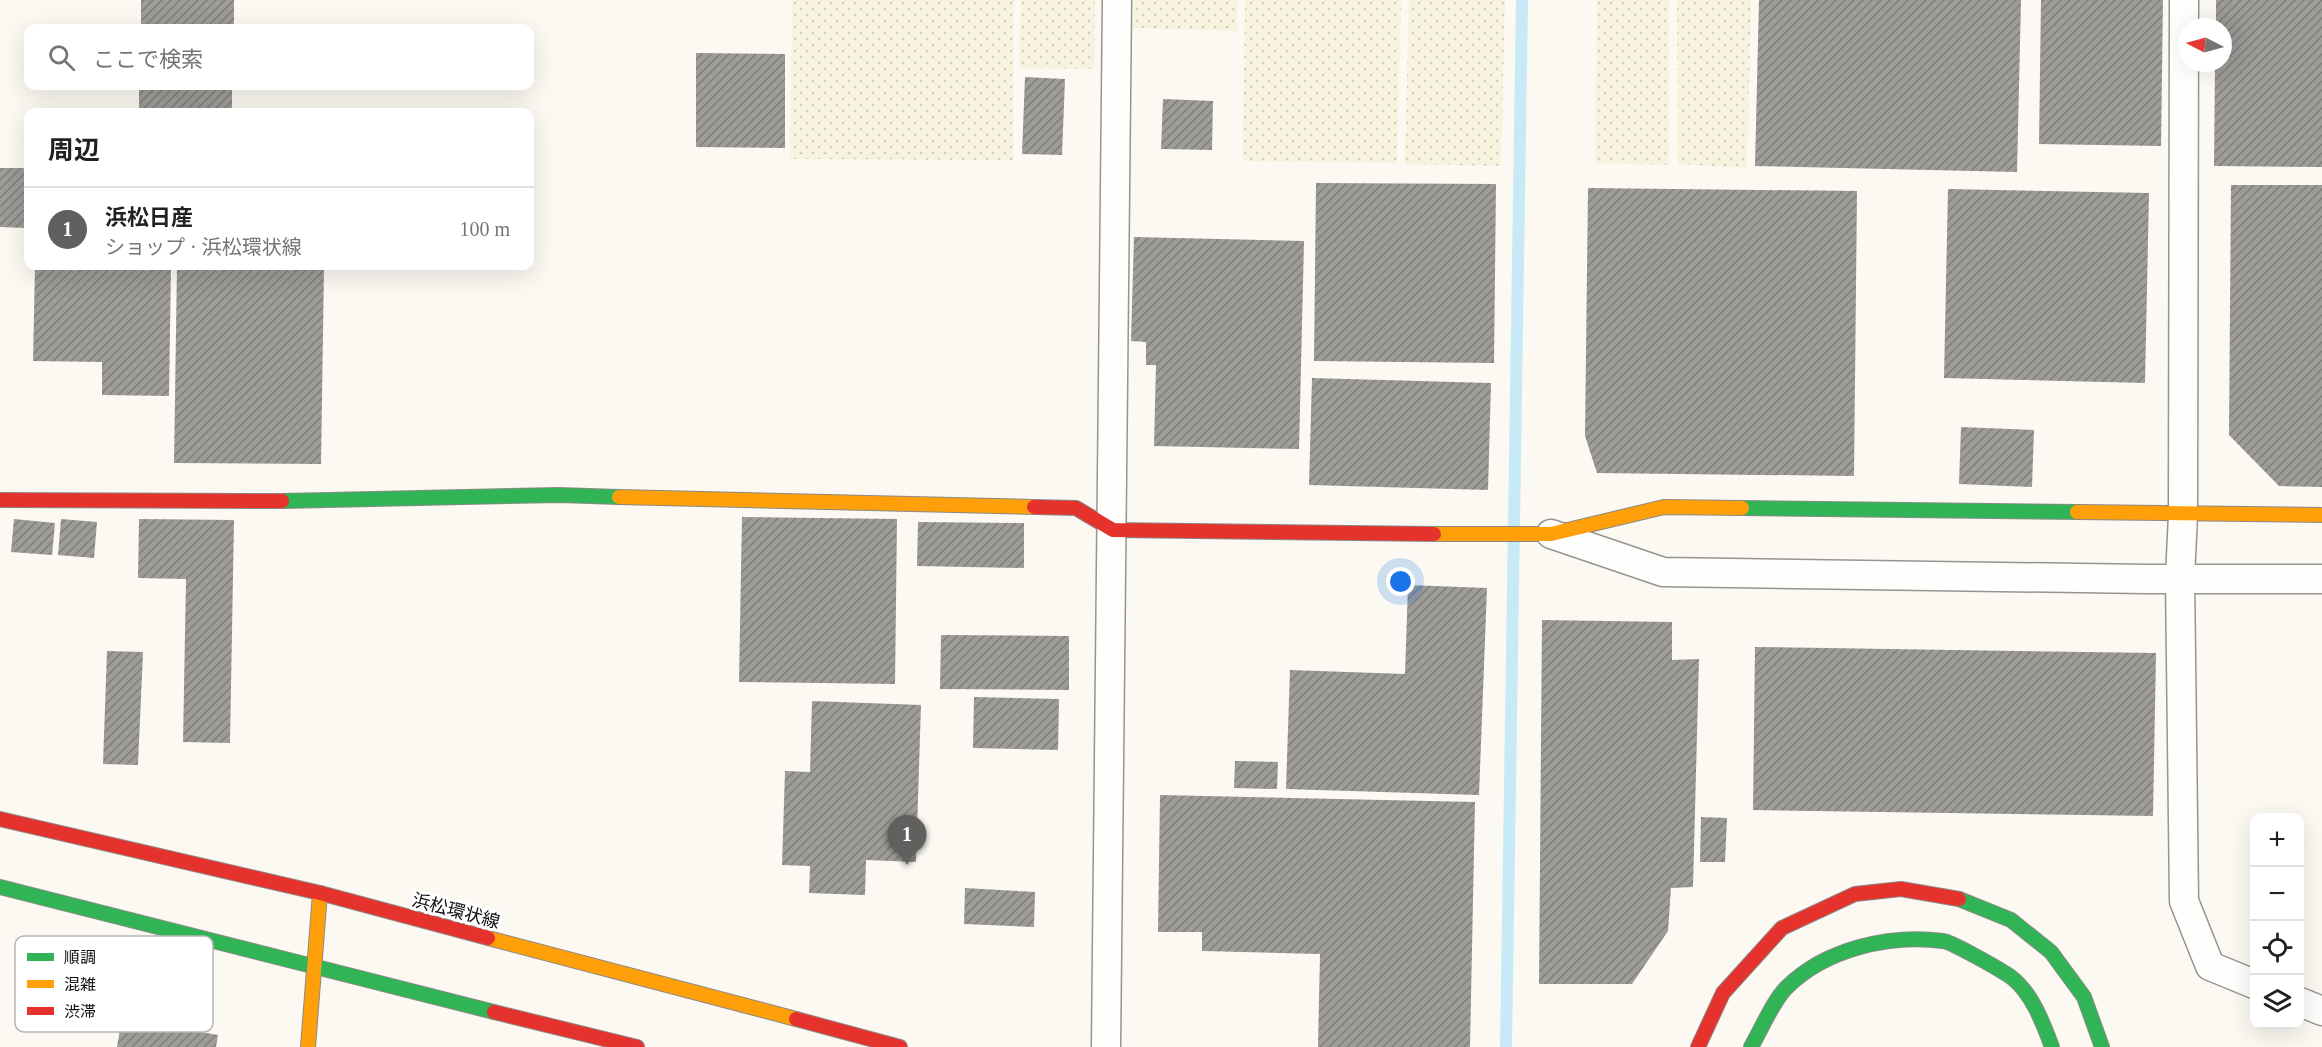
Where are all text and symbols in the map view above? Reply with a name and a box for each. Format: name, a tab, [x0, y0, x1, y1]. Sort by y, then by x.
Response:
north arrow	[2178, 18, 2232, 72]
search box	[24, 24, 534, 90]
icon: search	[45, 41, 78, 74]
text: ここで検索	[93, 47, 203, 72]
text: 周辺	[48, 136, 100, 165]
text: 浜松日産	[105, 205, 193, 230]
text: 1	[63, 218, 73, 240]
text: 100 m	[459, 218, 510, 240]
text: ショップ · 浜松環状線	[105, 236, 302, 258]
your location	[1386, 567, 1415, 596]
map controls	[2250, 813, 2304, 1029]
button: +	[2250, 813, 2304, 867]
pin: 1	[888, 816, 926, 865]
button: −	[2250, 867, 2304, 921]
street label: 浜松環状線	[410, 890, 502, 932]
button: locate	[2250, 921, 2304, 975]
legend	[15, 936, 213, 1032]
text: 順調	[64, 949, 96, 966]
button: layers	[2250, 975, 2304, 1029]
text: 混雑	[64, 976, 96, 993]
text: 渋滞	[64, 1003, 96, 1020]

